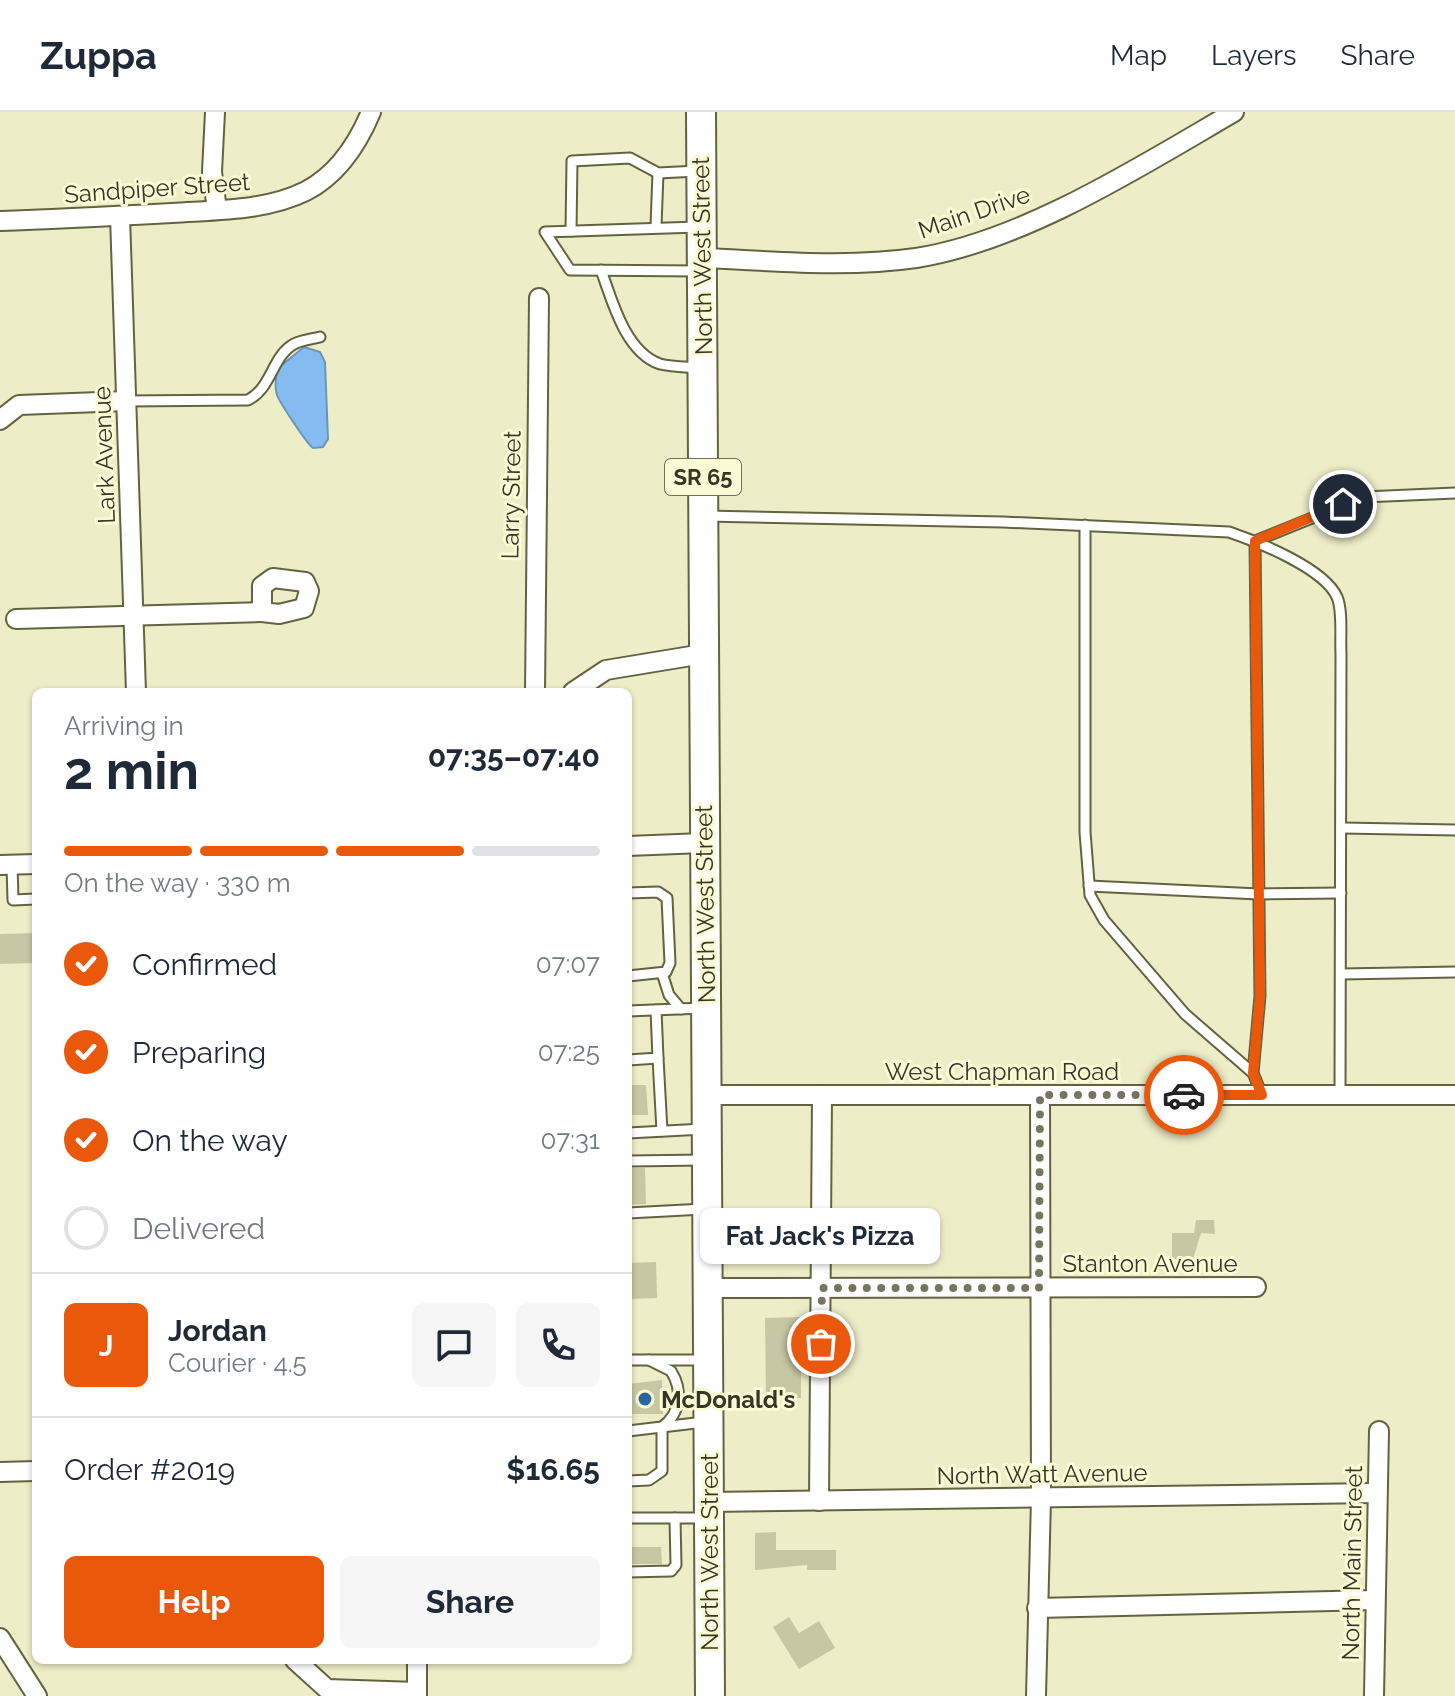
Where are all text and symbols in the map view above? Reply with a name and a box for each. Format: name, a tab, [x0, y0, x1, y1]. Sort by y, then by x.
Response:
text: Zuppa	[40, 33, 157, 78]
text: Map	[1110, 39, 1167, 72]
text: Layers	[1211, 39, 1297, 72]
text: Share	[1341, 39, 1415, 72]
street label: North West Street	[686, 157, 718, 355]
street label: Sandpiper Street	[63, 167, 251, 209]
street label: Main Drive	[914, 179, 1034, 245]
street label: Lark Avenue	[87, 386, 121, 524]
street label: Larry Street	[495, 430, 527, 560]
road number: SR 65	[665, 459, 741, 495]
pin	[1309, 470, 1377, 538]
icon: home	[1321, 482, 1365, 526]
text: Arriving in	[64, 711, 184, 741]
text: 07:35–07:40	[428, 739, 600, 774]
text: 2 min	[64, 740, 199, 801]
street label: North West Street	[689, 805, 721, 1003]
text: On the way · 330 m	[64, 868, 291, 898]
icon: check	[64, 942, 108, 986]
text: Confirmed	[132, 947, 277, 982]
text: 07:07	[536, 949, 600, 979]
icon: check	[64, 1030, 108, 1074]
text: Preparing	[132, 1035, 266, 1070]
text: 07:25	[538, 1037, 600, 1067]
courier	[1144, 1055, 1224, 1135]
street label: West Chapman Road	[885, 1057, 1119, 1086]
icon: car	[1162, 1073, 1206, 1117]
icon: check	[64, 1118, 108, 1162]
text: On the way	[132, 1123, 288, 1158]
text: 07:31	[540, 1125, 600, 1155]
callout: Fat Jack's Pizza	[701, 1208, 941, 1264]
text: Delivered	[132, 1211, 265, 1246]
text: Fat Jack's Pizza	[725, 1221, 915, 1251]
street label: Stanton Avenue	[1062, 1249, 1238, 1278]
button: chat	[412, 1303, 496, 1387]
button: phone	[516, 1303, 600, 1387]
pin	[787, 1310, 855, 1378]
text: Jordan	[168, 1313, 267, 1348]
icon: bag	[799, 1322, 843, 1366]
text: J	[99, 1328, 113, 1363]
text: Courier · 4.5	[168, 1348, 307, 1378]
place label: McDonald's	[661, 1385, 796, 1414]
marker: McDonald's	[636, 1390, 654, 1408]
text: Order #2019	[64, 1452, 235, 1487]
text: $16.65	[506, 1452, 600, 1487]
street label: North West Street	[695, 1453, 724, 1651]
street label: North Watt Avenue	[936, 1458, 1148, 1490]
street label: North Main Street	[1336, 1465, 1368, 1661]
button: Help	[64, 1556, 324, 1648]
button: Share	[340, 1556, 600, 1648]

